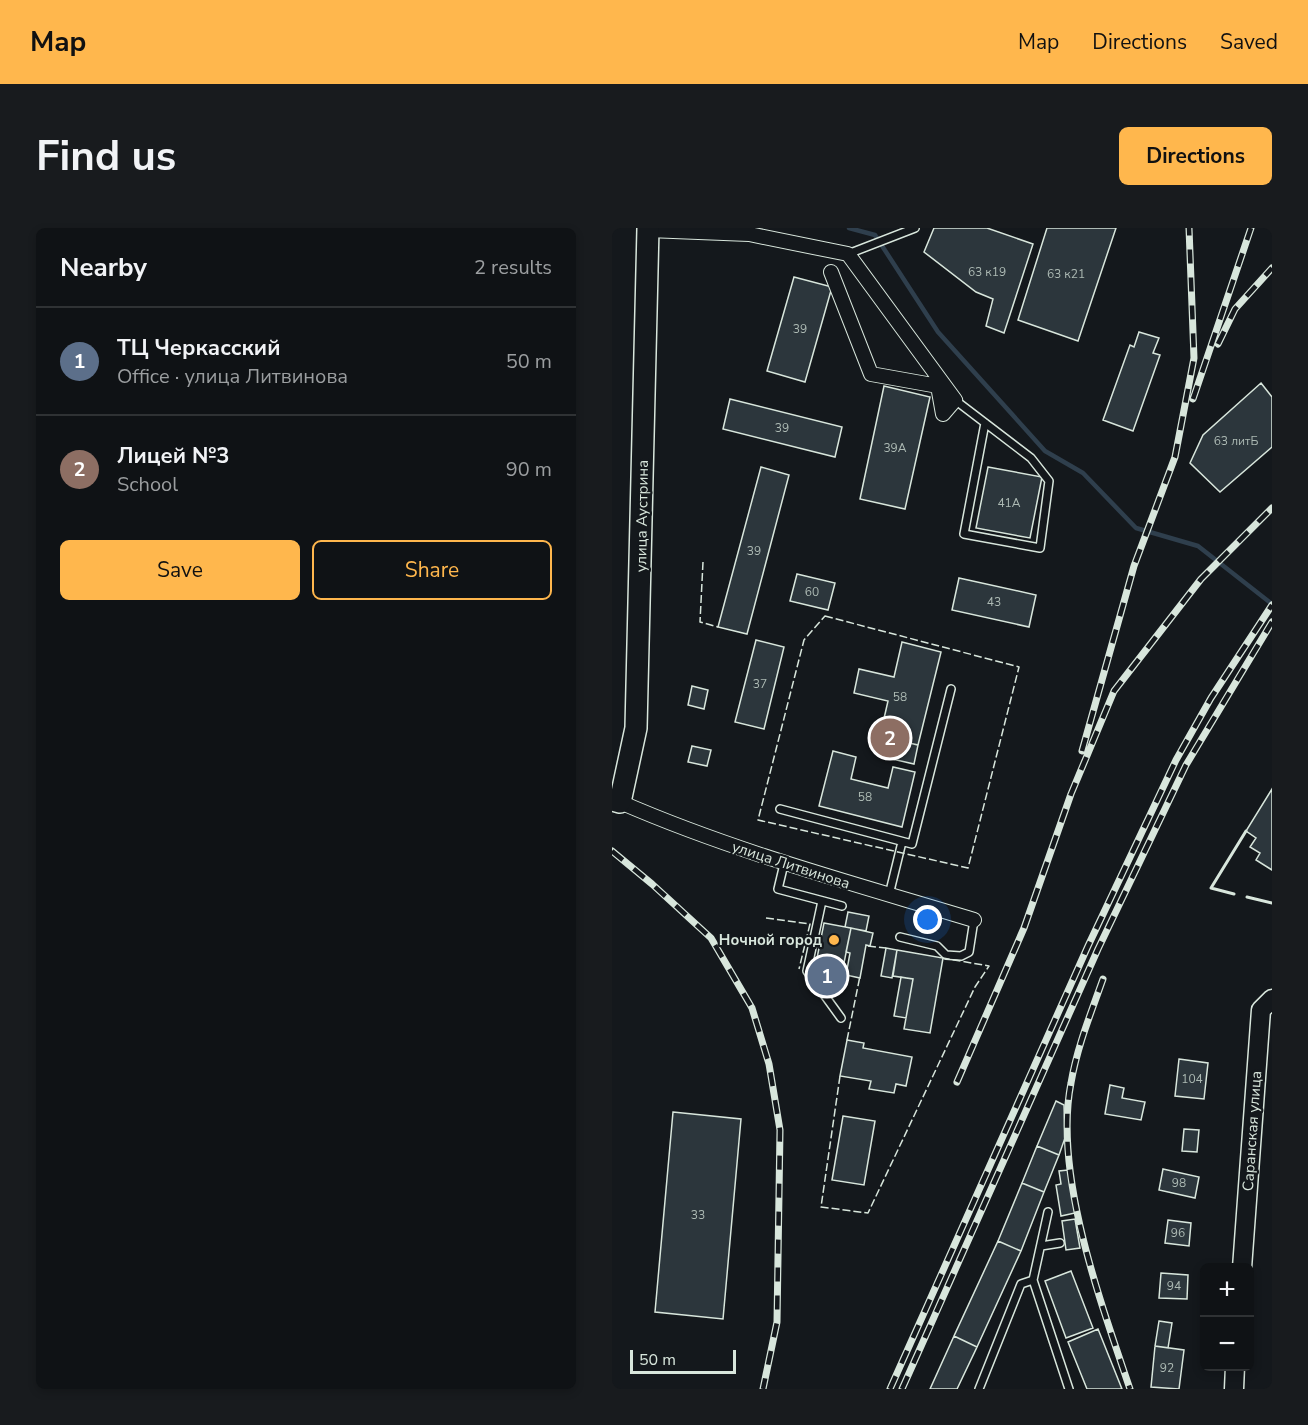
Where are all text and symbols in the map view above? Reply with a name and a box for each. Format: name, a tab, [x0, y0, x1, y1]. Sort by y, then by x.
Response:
text: Map	[30, 23, 86, 61]
text: Map	[1018, 28, 1059, 56]
text: Directions	[1092, 28, 1187, 56]
text: Saved	[1220, 28, 1278, 56]
button: Directions	[1119, 127, 1272, 185]
text: Find us	[36, 128, 176, 185]
text: Nearby	[60, 250, 147, 285]
text: 2 results	[474, 254, 552, 281]
house number: 63 к19	[968, 264, 1006, 280]
house number: 63 к21	[1047, 266, 1085, 282]
house number: 39	[793, 321, 807, 337]
text: ТЦ Черкасский	[117, 333, 280, 363]
text: 1	[74, 348, 86, 375]
text: 50 m	[506, 348, 552, 375]
text: Office · улица Литвинова	[117, 363, 348, 390]
house number: 39	[775, 420, 789, 436]
house number: 63 литБ	[1214, 433, 1258, 449]
house number: 39А	[883, 440, 907, 456]
text: Лицей №3	[117, 441, 229, 471]
text: 2	[74, 456, 86, 483]
text: 90 m	[506, 456, 552, 483]
street label: улица Аустрина	[631, 460, 653, 572]
text: School	[117, 471, 178, 498]
house number: 41А	[997, 495, 1021, 511]
button: Save	[60, 540, 300, 600]
button: Share	[312, 540, 552, 600]
house number: 39	[747, 543, 761, 559]
house number: 60	[805, 584, 819, 600]
house number: 43	[987, 594, 1001, 610]
house number: 37	[753, 676, 767, 692]
house number: 58	[893, 689, 907, 705]
pin: 2	[870, 716, 910, 760]
house number: 58	[858, 789, 872, 805]
street label: улица Литвинова	[730, 837, 852, 893]
your location	[913, 905, 942, 934]
place label: Ночной город	[719, 930, 822, 950]
marker: Ночной город	[827, 933, 841, 947]
pin: 1	[808, 954, 846, 999]
street label: Саранская улица	[1238, 1070, 1266, 1192]
house number: 104	[1181, 1071, 1203, 1087]
house number: 98	[1172, 1175, 1186, 1191]
house number: 33	[691, 1207, 705, 1223]
house number: 96	[1171, 1225, 1185, 1241]
map controls	[1200, 1263, 1254, 1371]
button: +	[1200, 1263, 1254, 1317]
house number: 94	[1167, 1278, 1181, 1294]
button: −	[1200, 1317, 1254, 1371]
scale bar	[630, 1347, 736, 1374]
text: 50 m	[639, 1349, 676, 1371]
house number: 92	[1160, 1360, 1174, 1376]

